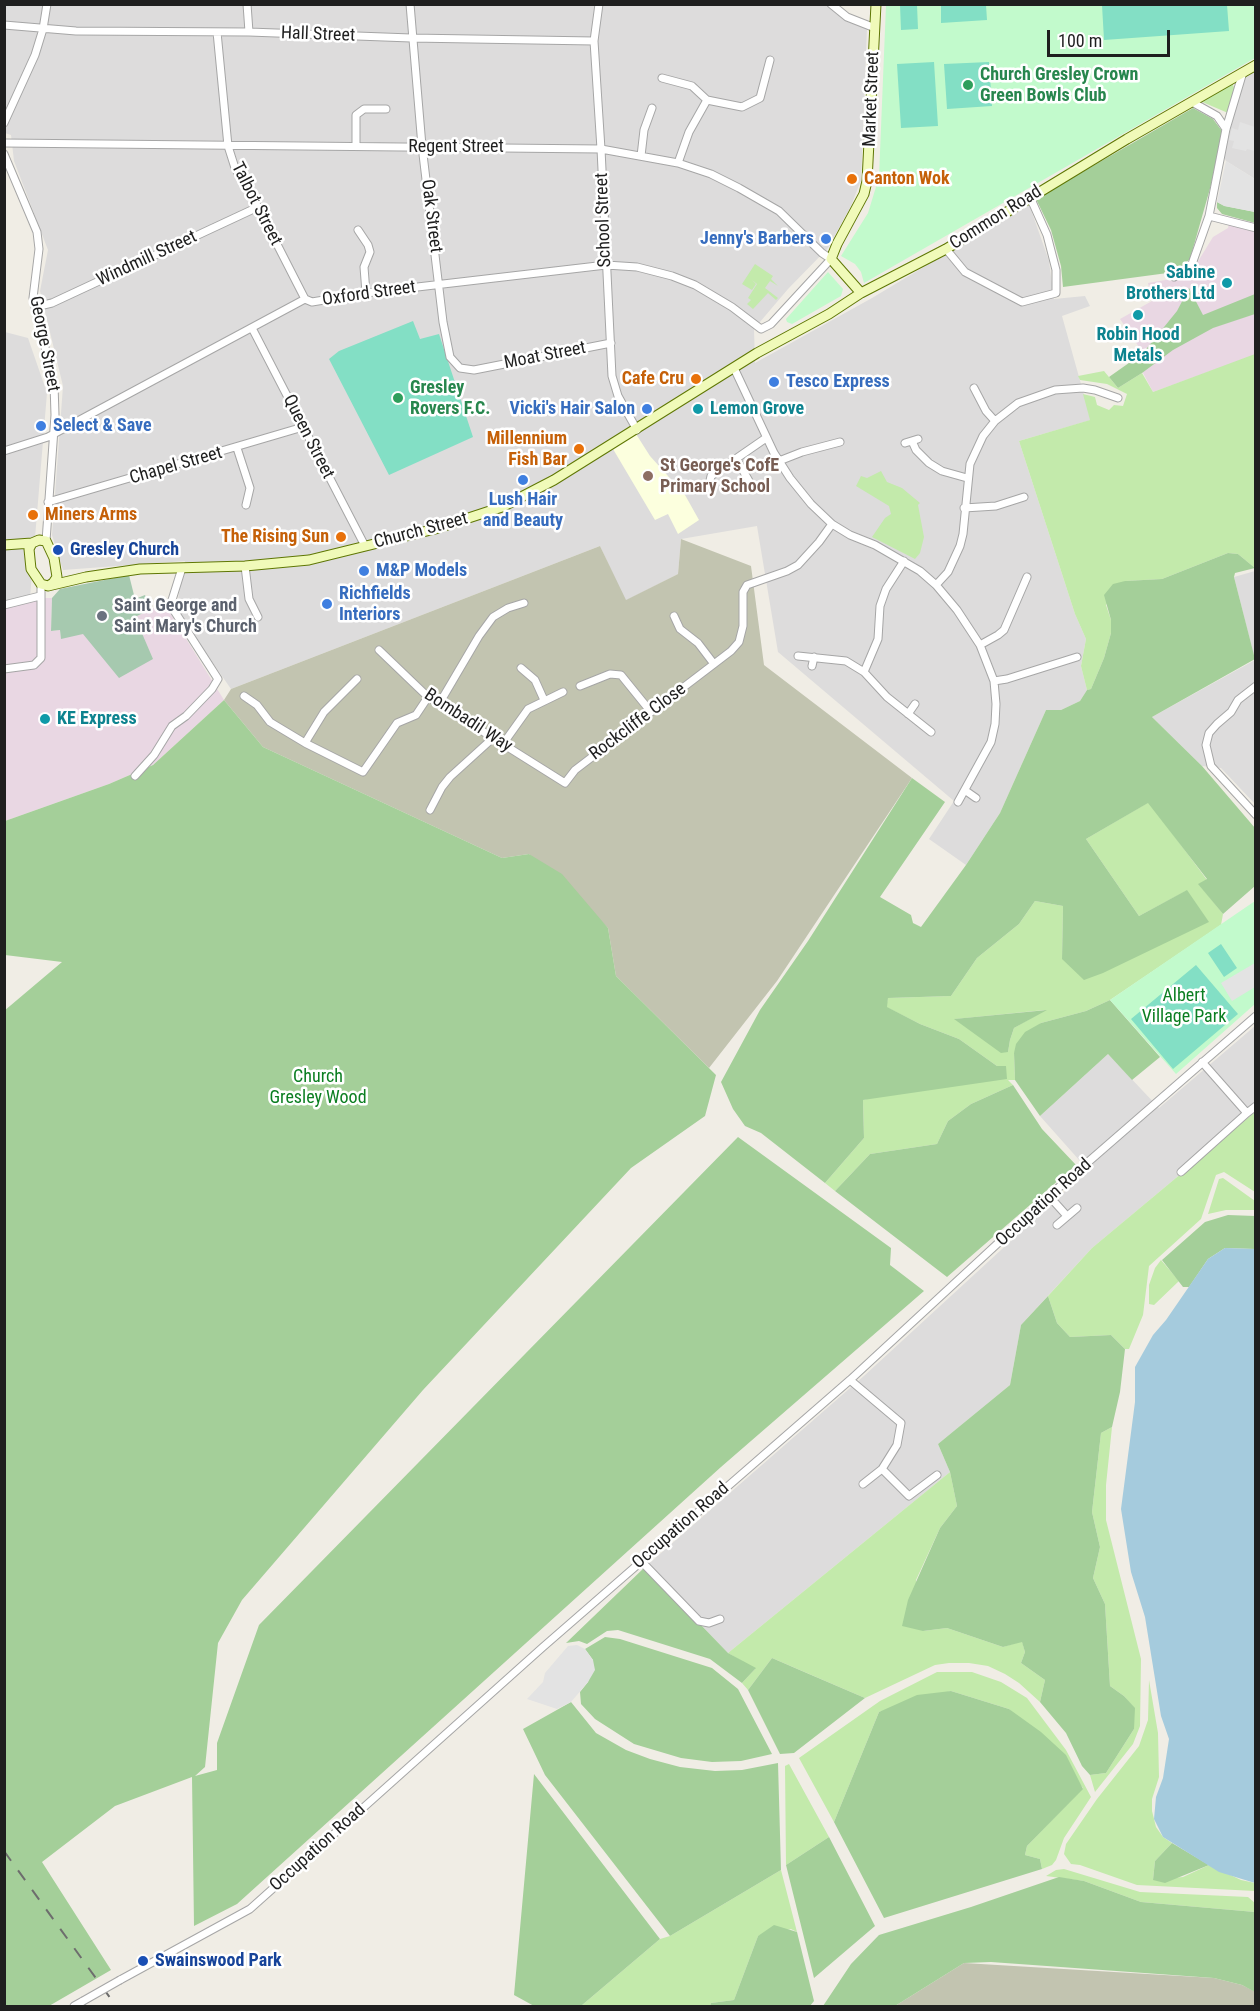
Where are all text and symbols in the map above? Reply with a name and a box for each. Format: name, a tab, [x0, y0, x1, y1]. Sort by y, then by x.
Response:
scale bar	[1050, 18, 1173, 56]
street label: Hall Street	[280, 23, 356, 47]
text: 100 m	[1058, 30, 1102, 51]
street label: Market Street	[860, 51, 884, 147]
place label: Church Gresley Crown Green Bowls Club	[980, 64, 1138, 106]
marker: Church Gresley Crown Green Bowls Club	[961, 78, 975, 92]
street label: Regent Street	[408, 136, 504, 158]
street label: Talbot Street	[226, 159, 286, 249]
place label: Canton Wok	[864, 168, 950, 190]
street label: School Street	[592, 172, 616, 268]
marker: Canton Wok	[845, 172, 859, 186]
street label: Oak Street	[416, 178, 446, 254]
street label: Common Road	[946, 181, 1046, 255]
street label: Windmill Street	[94, 226, 200, 292]
place label: Jenny's Barbers	[700, 228, 814, 250]
marker: Jenny's Barbers	[819, 232, 833, 246]
place label: Sabine Brothers Ltd	[1126, 262, 1215, 304]
marker: Sabine Brothers Ltd	[1220, 276, 1234, 290]
street label: Oxford Street	[321, 277, 417, 311]
street label: George Street	[24, 294, 64, 394]
marker: Robin Hood Metals	[1131, 308, 1145, 322]
place label: Robin Hood Metals	[1096, 324, 1180, 366]
street label: Moat Street	[502, 337, 588, 375]
place label: Cafe Cru	[622, 368, 684, 390]
place label: Tesco Express	[786, 371, 890, 393]
marker: Cafe Cru	[689, 372, 703, 386]
marker: Tesco Express	[767, 375, 781, 389]
place label: Gresley Rovers F.C.	[410, 377, 491, 420]
street label: Queen Street	[278, 391, 338, 483]
marker: Gresley Rovers F.C.	[391, 391, 405, 405]
place label: Vicki's Hair Salon	[510, 398, 635, 420]
place label: Lemon Grove	[710, 398, 804, 420]
marker: Vicki's Hair Salon	[640, 402, 654, 416]
marker: Lemon Grove	[691, 402, 705, 416]
place label: Select & Save	[53, 415, 152, 437]
marker: Select & Save	[34, 419, 48, 433]
place label: Millennium Fish Bar	[487, 428, 567, 470]
street label: Chapel Street	[127, 442, 225, 490]
marker: Millennium Fish Bar	[572, 442, 586, 456]
place label: St George's CofE Primary School	[660, 455, 779, 498]
marker: St George's CofE Primary School	[641, 469, 655, 483]
marker: Lush Hair and Beauty	[516, 473, 530, 487]
place label: Lush Hair and Beauty	[483, 489, 563, 532]
place label: Miners Arms	[45, 504, 137, 526]
marker: Miners Arms	[26, 508, 40, 522]
street label: Church Street	[372, 508, 470, 554]
place label: The Rising Sun	[221, 526, 329, 548]
marker: The Rising Sun	[334, 530, 348, 544]
place label: Gresley Church	[70, 539, 179, 561]
marker: Gresley Church	[51, 543, 65, 557]
place label: M&P Models	[376, 560, 467, 582]
marker: M&P Models	[357, 564, 371, 578]
place label: Richfields Interiors	[339, 583, 411, 626]
place label: Saint George and Saint Mary's Church	[114, 595, 257, 638]
marker: Richfields Interiors	[320, 597, 334, 611]
marker: Saint George and Saint Mary's Church	[95, 609, 109, 623]
street label: Rockcliffe Close	[586, 679, 690, 765]
street label: Bombadil Way	[420, 685, 516, 757]
place label: KE Express	[57, 708, 137, 730]
marker: KE Express	[38, 712, 52, 726]
park label: Albert Village Park	[1142, 985, 1226, 1028]
park label: Church Gresley Wood	[269, 1066, 367, 1108]
street label: Occupation Road	[992, 1154, 1096, 1252]
street label: Occupation Road	[628, 1478, 734, 1574]
street label: Occupation Road	[266, 1799, 370, 1897]
place label: Swainswood Park	[155, 1950, 282, 1972]
marker: Swainswood Park	[136, 1954, 150, 1968]

